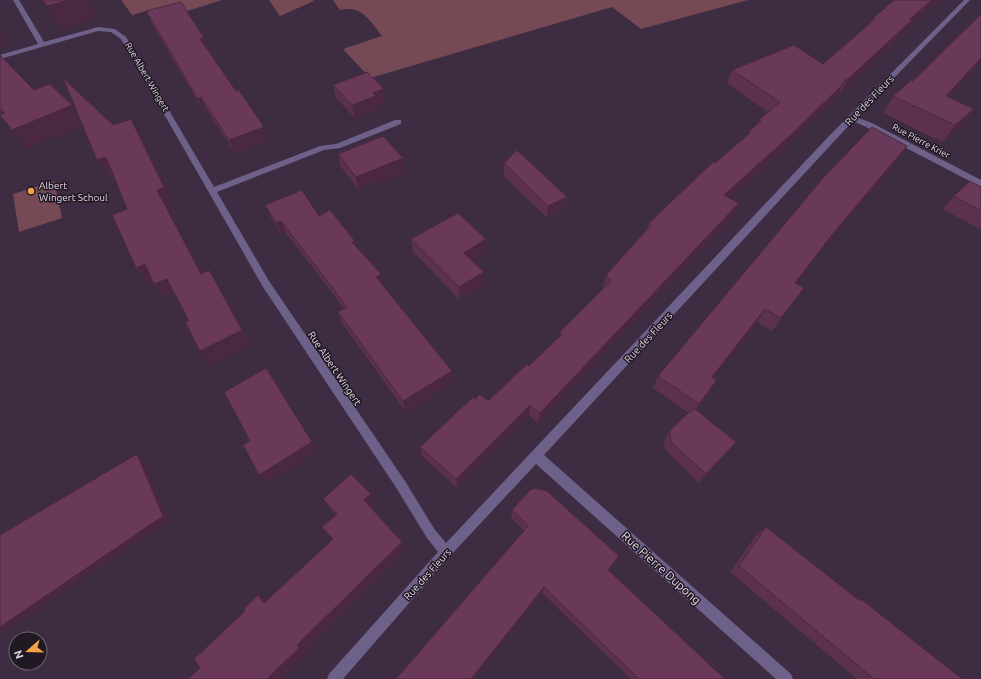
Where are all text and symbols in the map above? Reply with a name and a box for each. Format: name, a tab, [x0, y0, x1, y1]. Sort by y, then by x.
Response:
street label: Rue Albert Wingert	[123, 41, 171, 114]
street label: Rue des Fleurs	[843, 73, 896, 128]
street label: Rue Pierre Krier	[891, 122, 952, 161]
place label: Albert Wingert Schoul	[39, 180, 108, 203]
marker: Albert Wingert Schoul	[26, 186, 36, 196]
street label: Rue des Fleurs	[622, 310, 675, 365]
street label: Rue Albert Wingert	[306, 329, 363, 407]
street label: Rue Pierre Dupong	[619, 529, 704, 607]
street label: Rue des Fleurs	[402, 547, 453, 602]
north arrow	[8, 631, 48, 671]
text: N	[12, 649, 26, 660]

